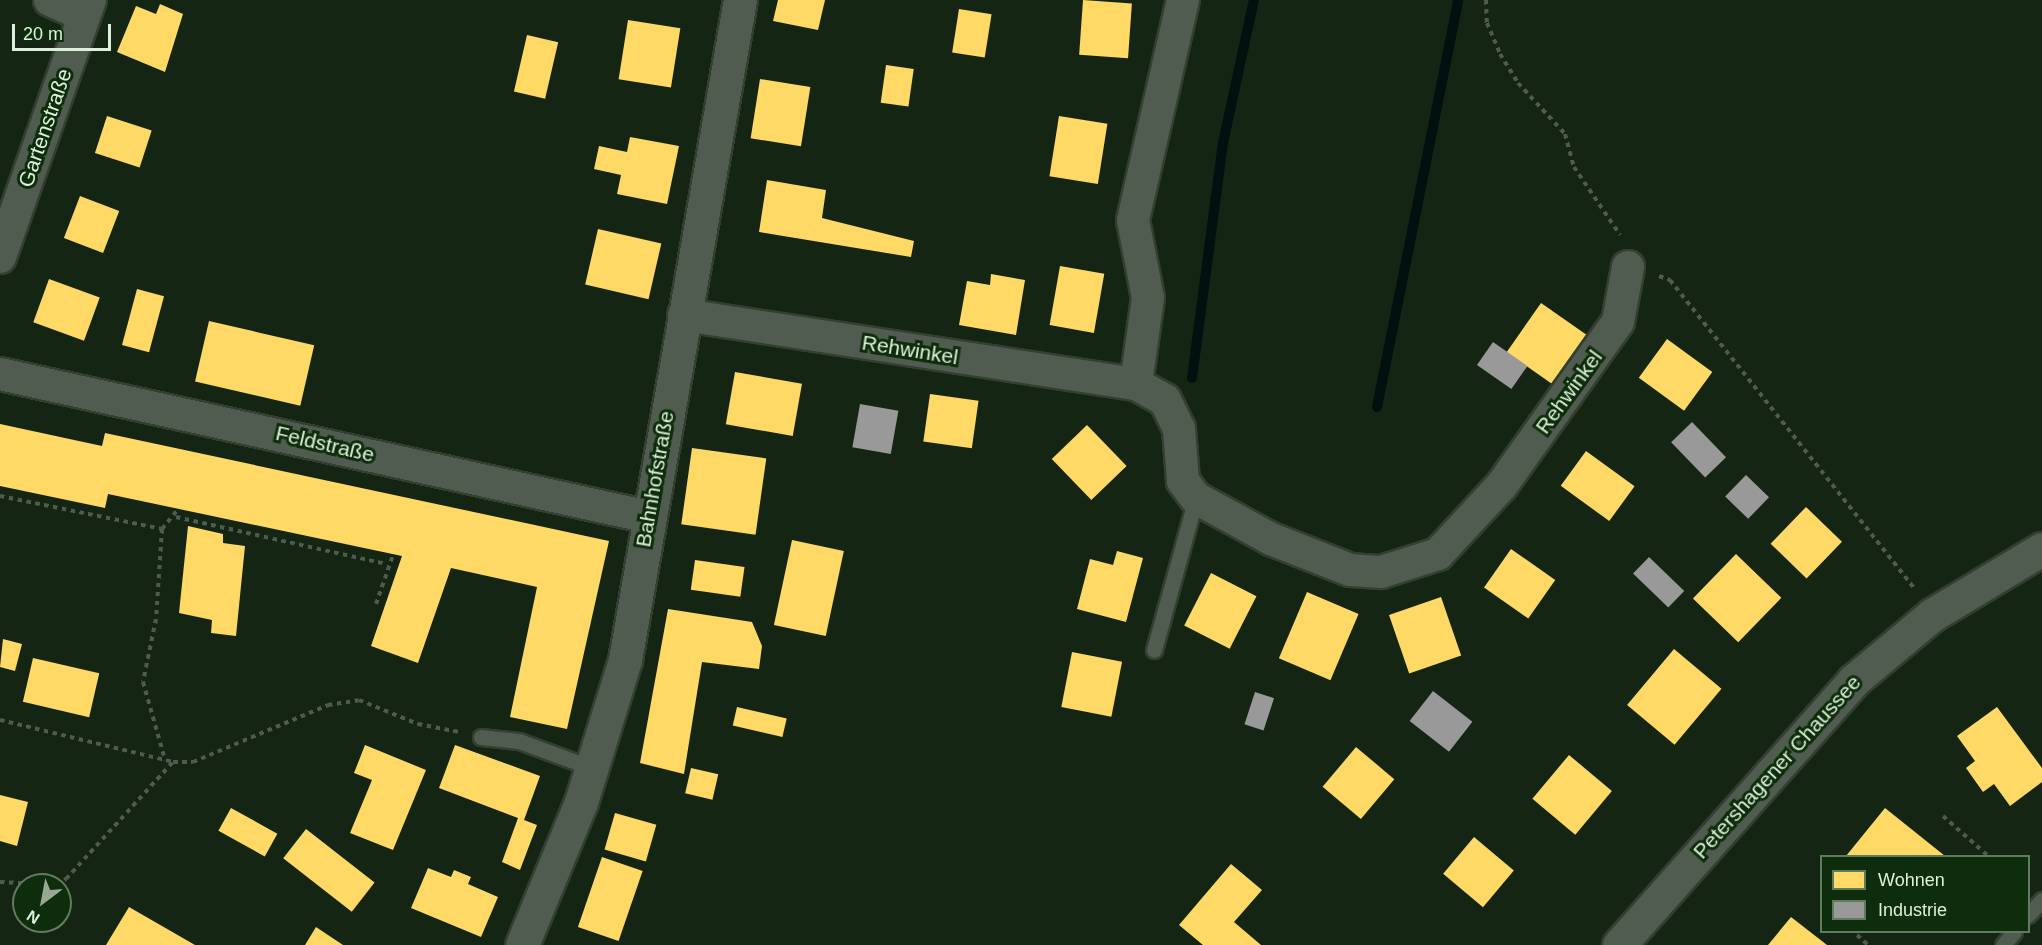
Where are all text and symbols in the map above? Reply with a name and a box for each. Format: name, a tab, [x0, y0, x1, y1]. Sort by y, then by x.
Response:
scale bar	[15, 12, 114, 50]
text: 20 m	[23, 24, 63, 44]
street label: Gartenstraße	[13, 65, 77, 191]
street label: Rehwinkel	[860, 330, 960, 370]
street label: Rehwinkel	[1530, 345, 1608, 439]
street label: Bahnhofstraße	[631, 409, 679, 549]
street label: Feldstraße	[273, 420, 377, 468]
street label: Petershagener Chaussee	[1688, 670, 1866, 864]
legend	[1820, 855, 2030, 933]
text: Wohnen	[1878, 870, 1945, 890]
north arrow	[12, 873, 72, 933]
text: Industrie	[1878, 900, 1947, 920]
text: N	[24, 907, 43, 927]

